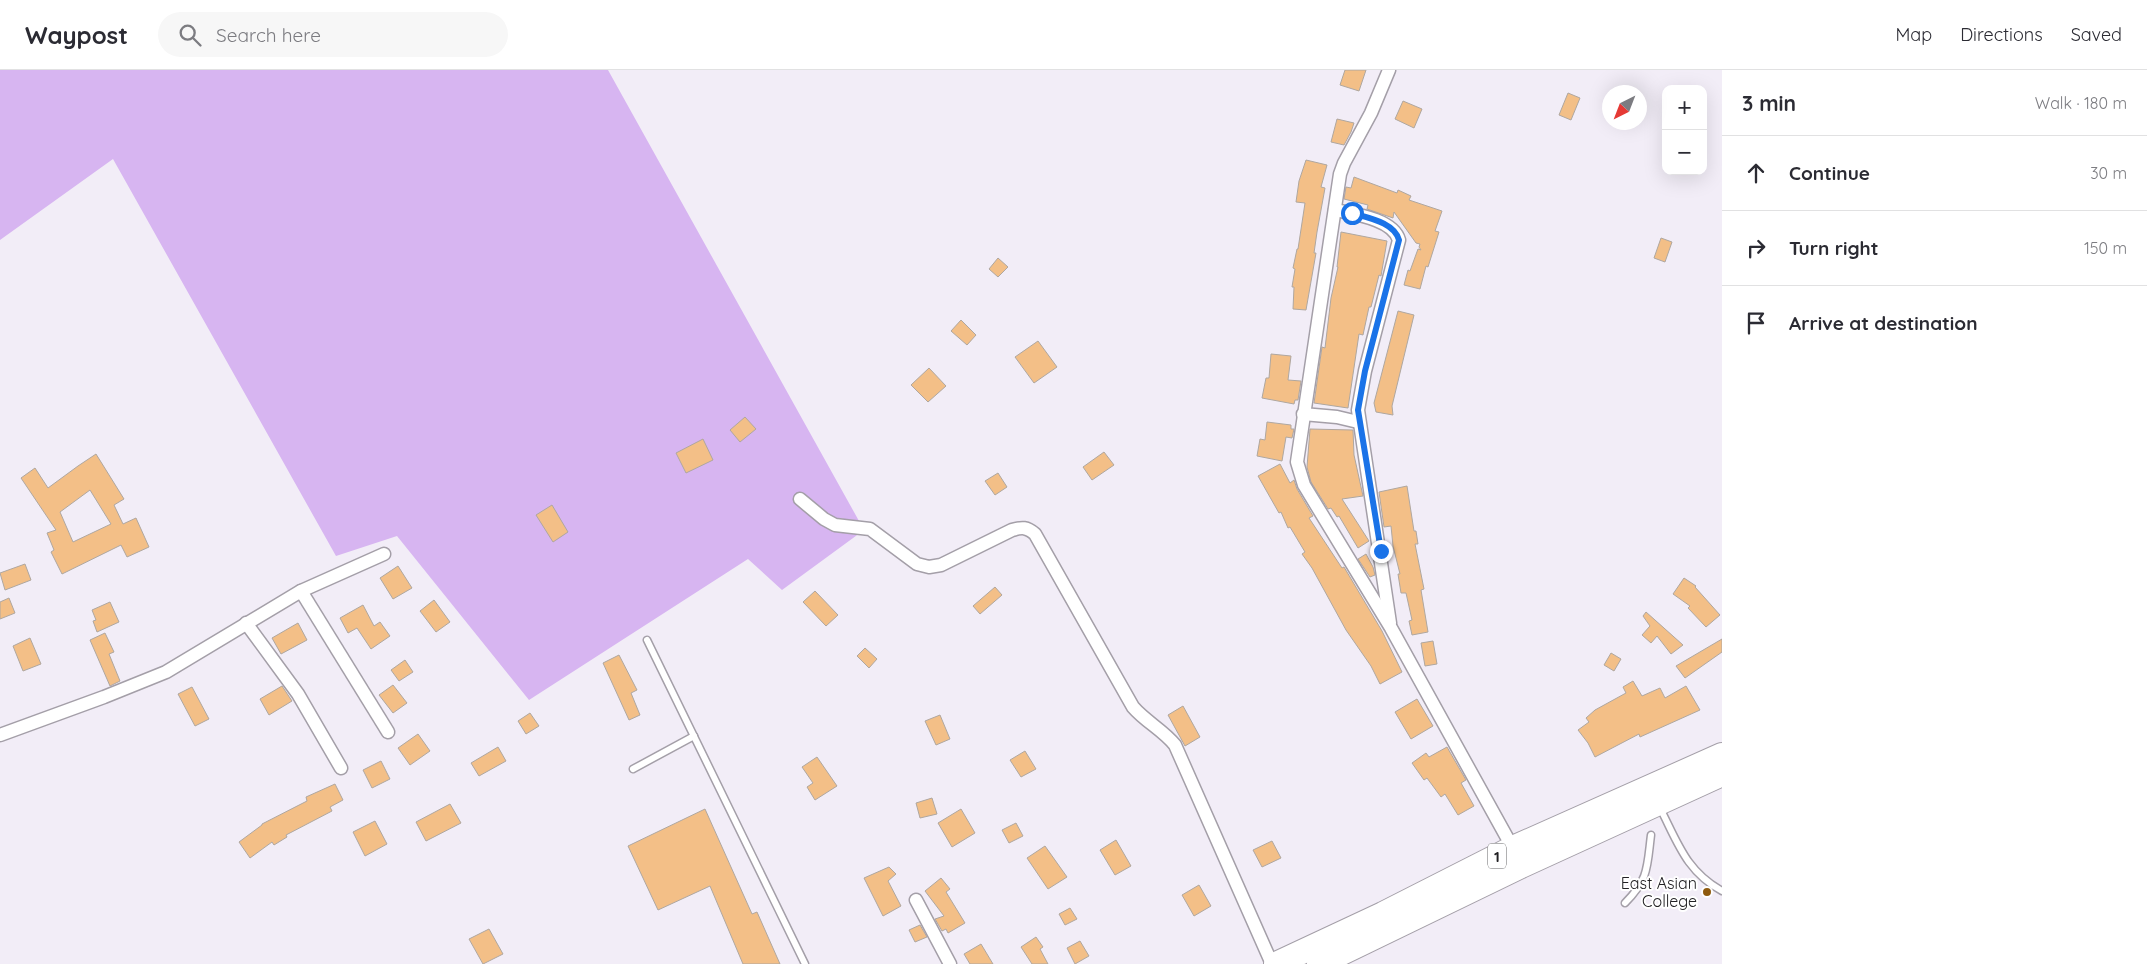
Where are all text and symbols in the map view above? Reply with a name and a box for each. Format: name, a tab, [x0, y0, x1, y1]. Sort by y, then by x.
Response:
search box	[158, 12, 508, 57]
text: Waypost	[25, 20, 128, 50]
icon: search	[176, 21, 204, 49]
text: Search here	[216, 23, 321, 47]
text: Map	[1895, 23, 1932, 46]
text: Directions	[1960, 23, 2043, 46]
text: Saved	[2071, 23, 2122, 46]
north arrow	[1602, 85, 1647, 130]
map controls	[1662, 85, 1707, 175]
button: +	[1662, 85, 1707, 130]
text: 3 min	[1742, 90, 1796, 116]
text: Walk · 180 m	[2035, 93, 2127, 113]
button: −	[1662, 130, 1707, 175]
icon: ahead	[1742, 159, 1770, 187]
text: Continue	[1789, 161, 1870, 185]
text: 30 m	[2090, 163, 2127, 183]
route start	[1341, 202, 1364, 225]
icon: right	[1742, 234, 1770, 262]
text: Turn right	[1789, 236, 1878, 260]
text: 150 m	[2084, 238, 2127, 258]
icon: arrive	[1742, 309, 1770, 337]
text: Arrive at destination	[1789, 311, 1978, 335]
route end	[1370, 540, 1393, 563]
road number: 1	[1488, 844, 1506, 868]
place label: East Asian College	[1621, 873, 1697, 911]
marker: East Asian College	[1701, 886, 1713, 898]

